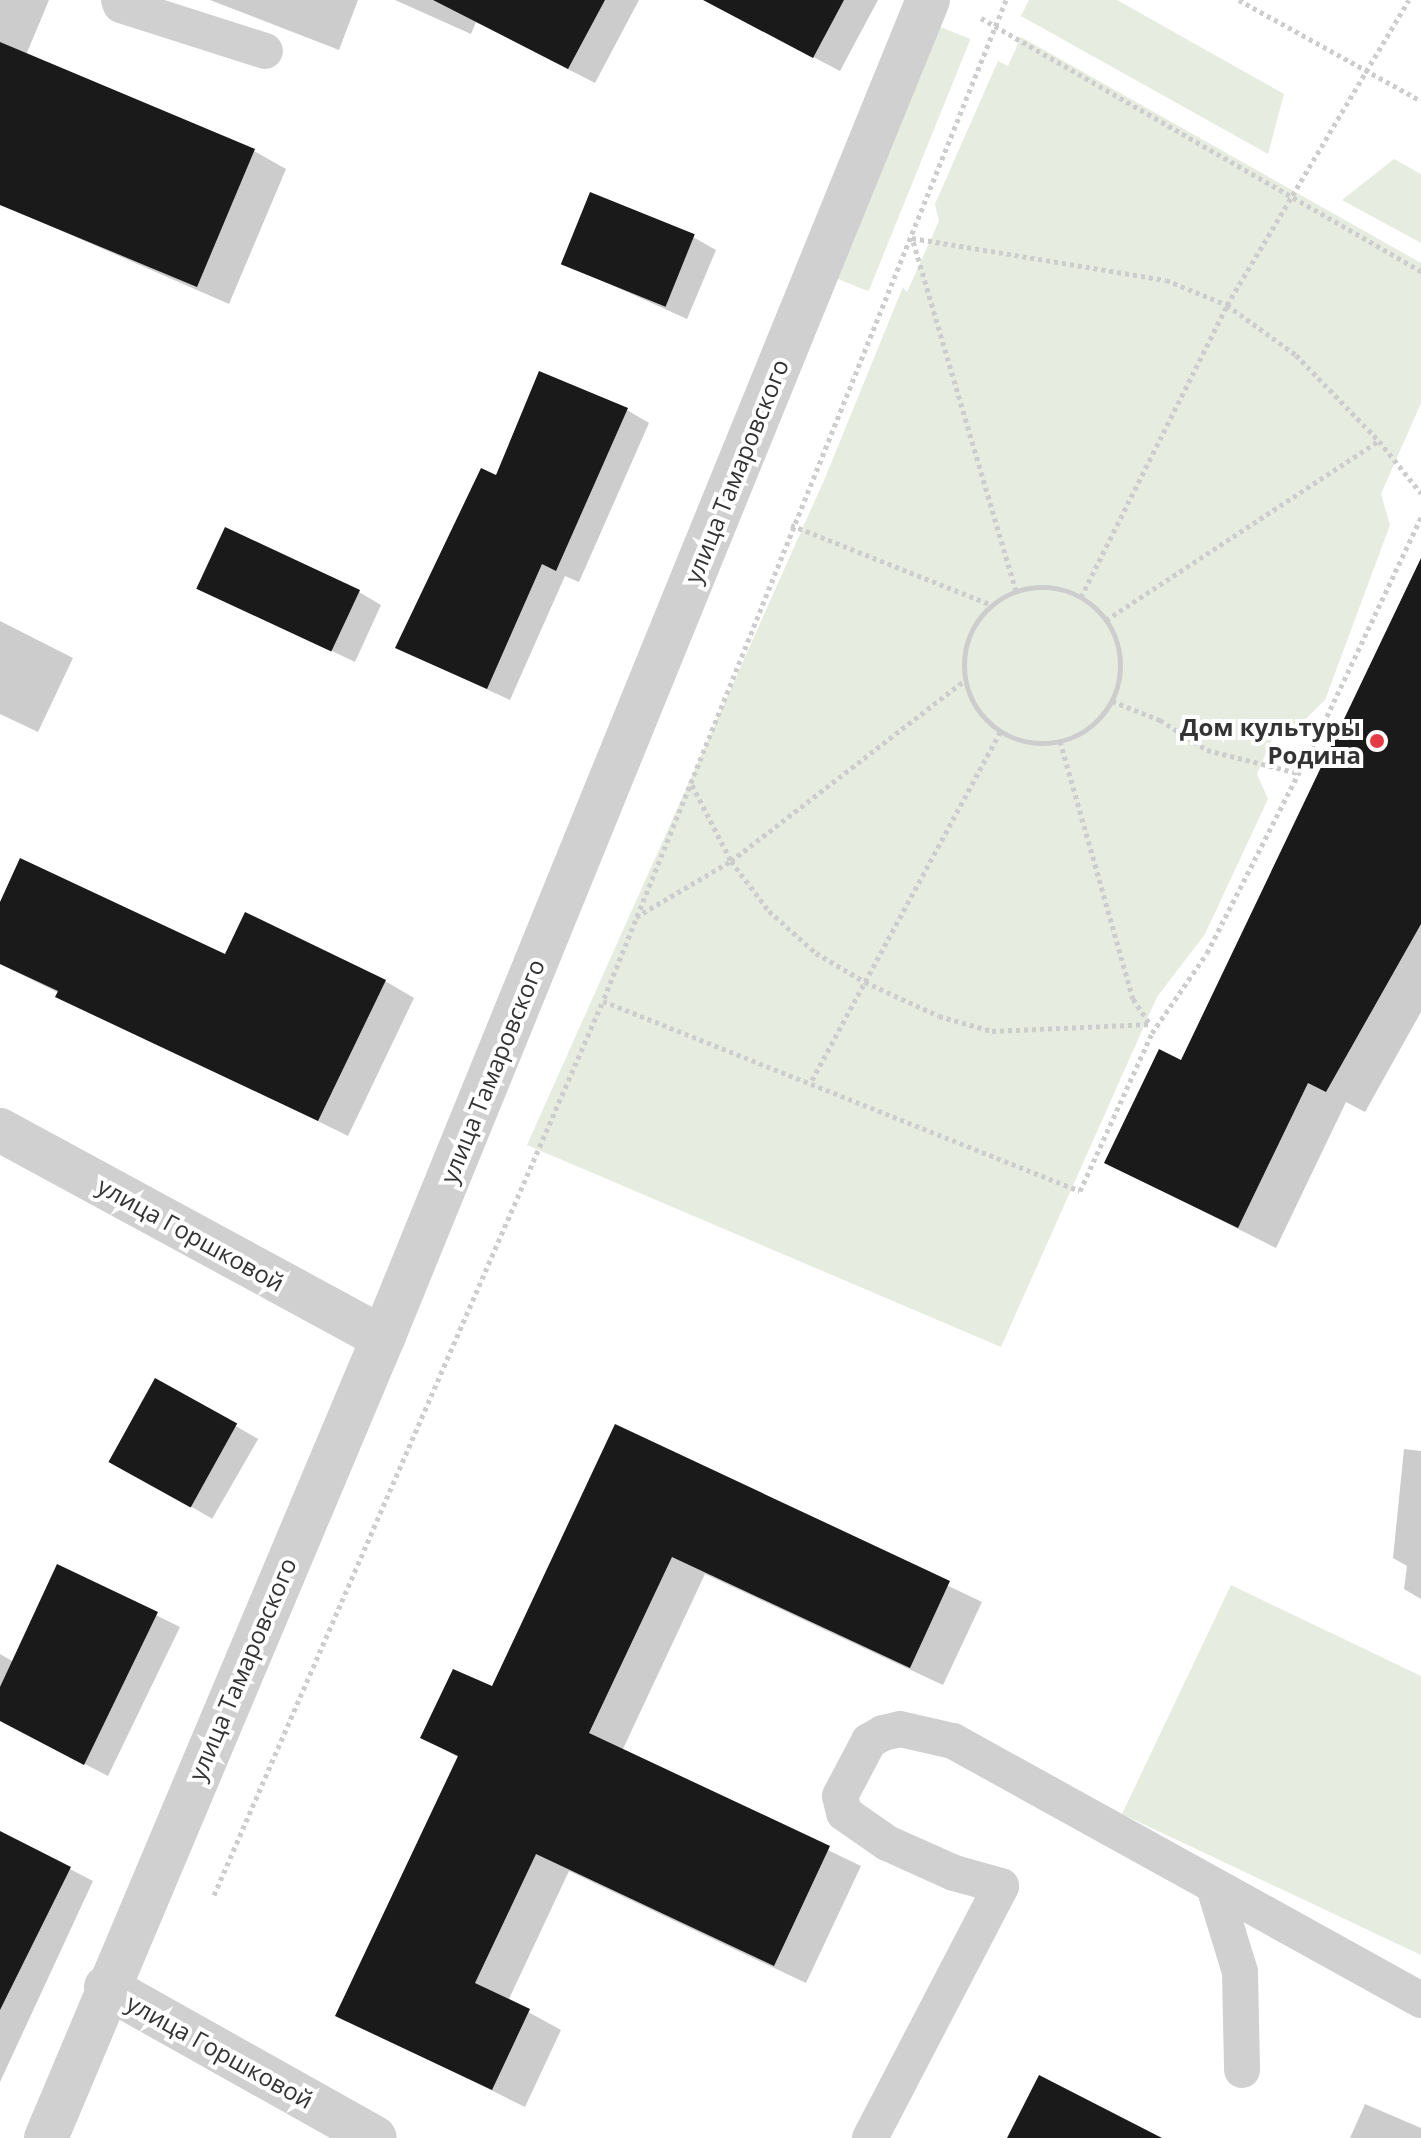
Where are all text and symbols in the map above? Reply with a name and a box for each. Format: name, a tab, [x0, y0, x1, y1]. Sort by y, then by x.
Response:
street label: улица Тамаровского	[678, 355, 794, 587]
place label: Дом культуры Родина	[1180, 713, 1361, 769]
marker: Дом культуры Родина	[1368, 732, 1386, 750]
street label: улица Тамаровского	[434, 955, 550, 1187]
street label: улица Горшковой	[93, 1171, 289, 1297]
street label: улица Тамаровского	[182, 1553, 302, 1785]
street label: улица Горшковой	[122, 1988, 318, 2114]

